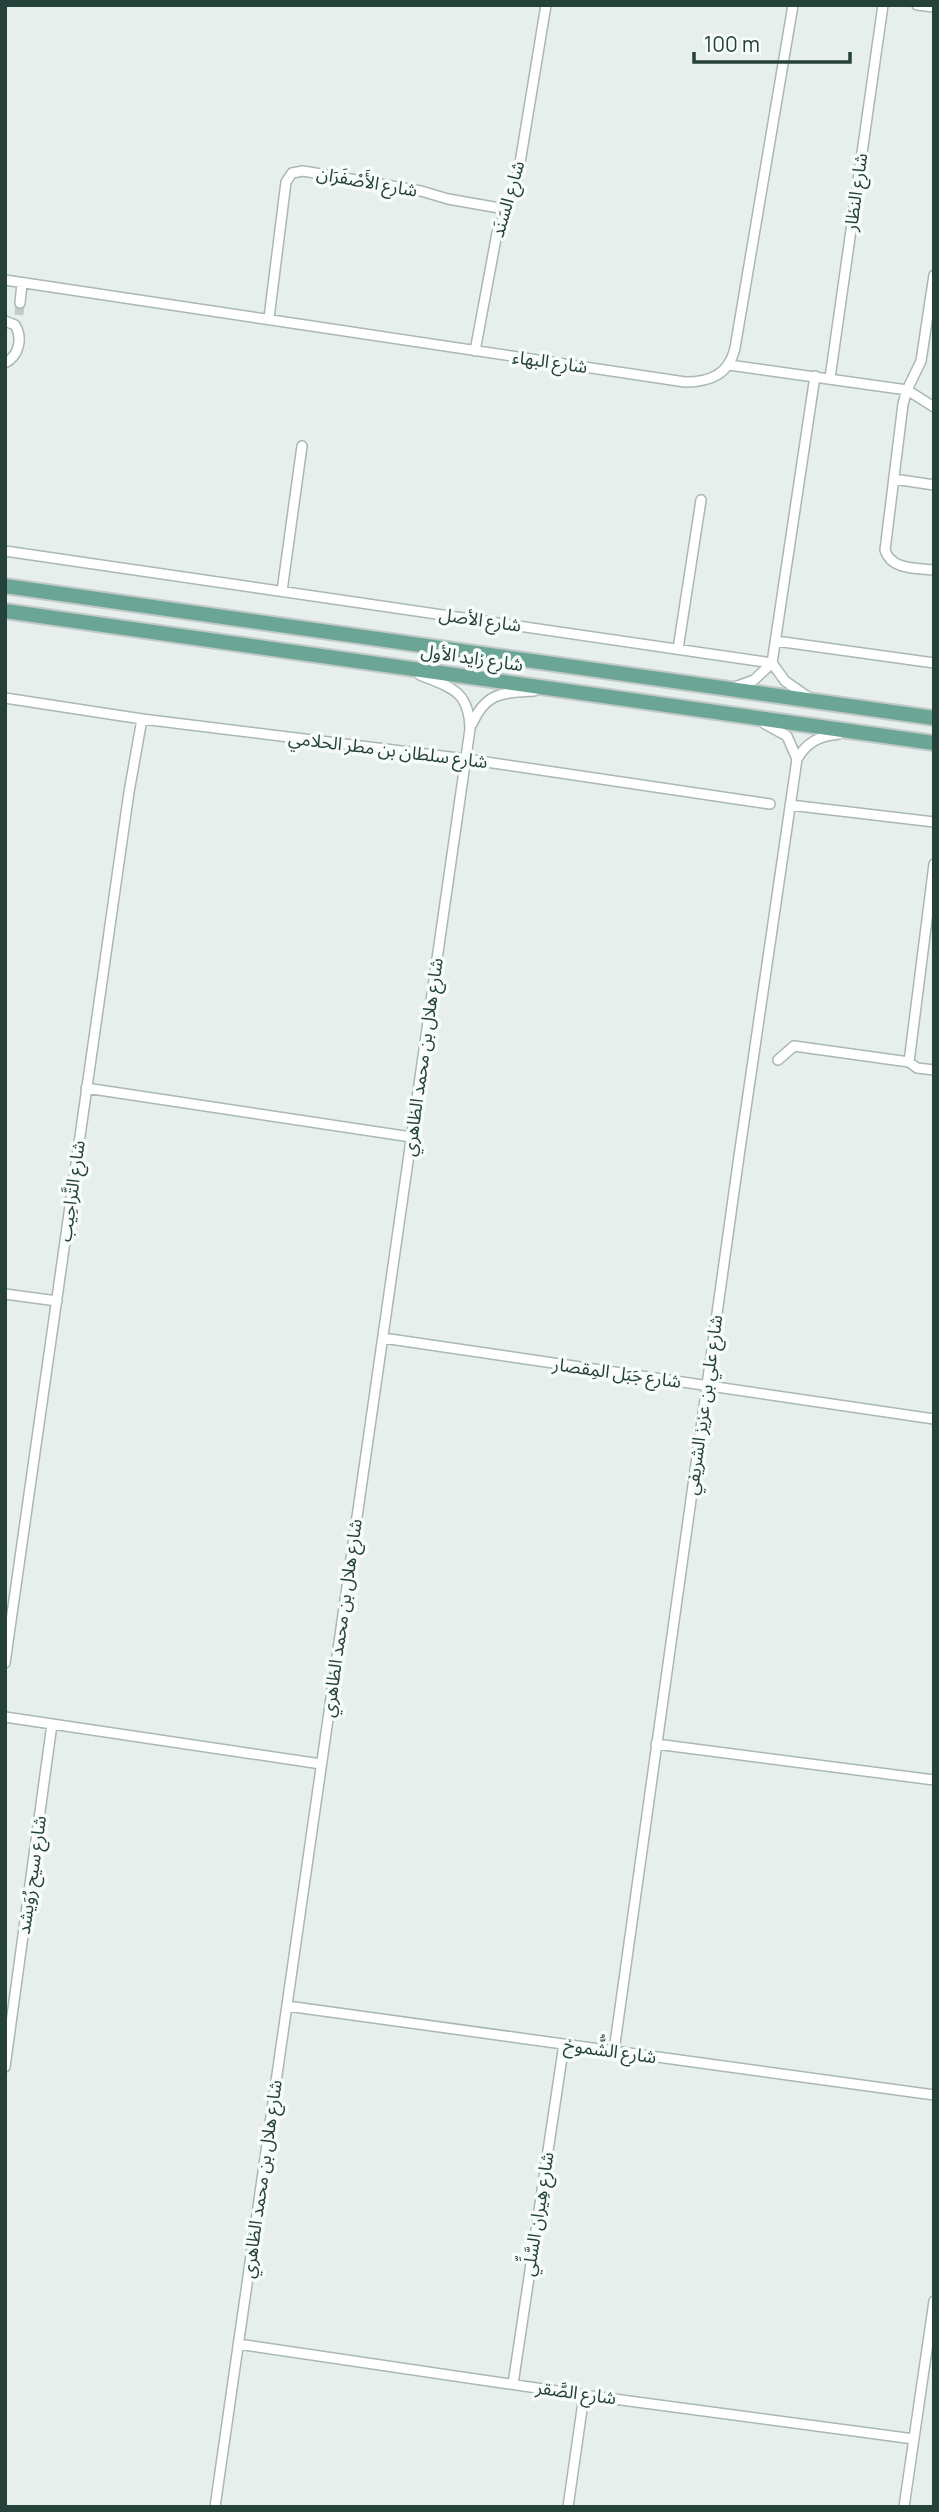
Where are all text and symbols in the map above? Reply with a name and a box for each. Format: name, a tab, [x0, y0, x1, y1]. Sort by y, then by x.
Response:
scale bar	[694, 21, 850, 65]
text: 100 m	[704, 30, 760, 58]
street label: شارع النظار	[838, 151, 875, 234]
street label: شارع السَنَد	[485, 158, 532, 241]
street label: شارع الأَصْفَرَان	[314, 160, 420, 205]
street label: شارع البهاء	[511, 344, 589, 381]
street label: شارع الأصل	[437, 601, 523, 640]
street label: شارع زايد الأول	[419, 638, 525, 679]
street label: شارع سلطان بن مطر الحلامي	[287, 725, 489, 776]
street label: شارع هلال بن محمد الظاهري	[396, 956, 451, 1158]
street label: شارع التَّراحِيب	[52, 1139, 93, 1244]
street label: شارع علي بن عزيز الشريفي	[678, 1313, 731, 1497]
street label: شارع جَبَل المِقصار	[550, 1351, 683, 1396]
street label: شارع هلال بن محمد الظاهري	[315, 1517, 370, 1719]
street label: شارع سيح رُوَيشد	[11, 1814, 54, 1936]
street label: شارع الشُّموخ	[562, 2029, 658, 2071]
street label: شارع هلال بن محمد الظاهري	[235, 2078, 290, 2280]
street label: شارع هِيران السَّلِّي	[511, 2149, 562, 2278]
street label: شارع الصَّقر	[533, 2374, 618, 2412]

